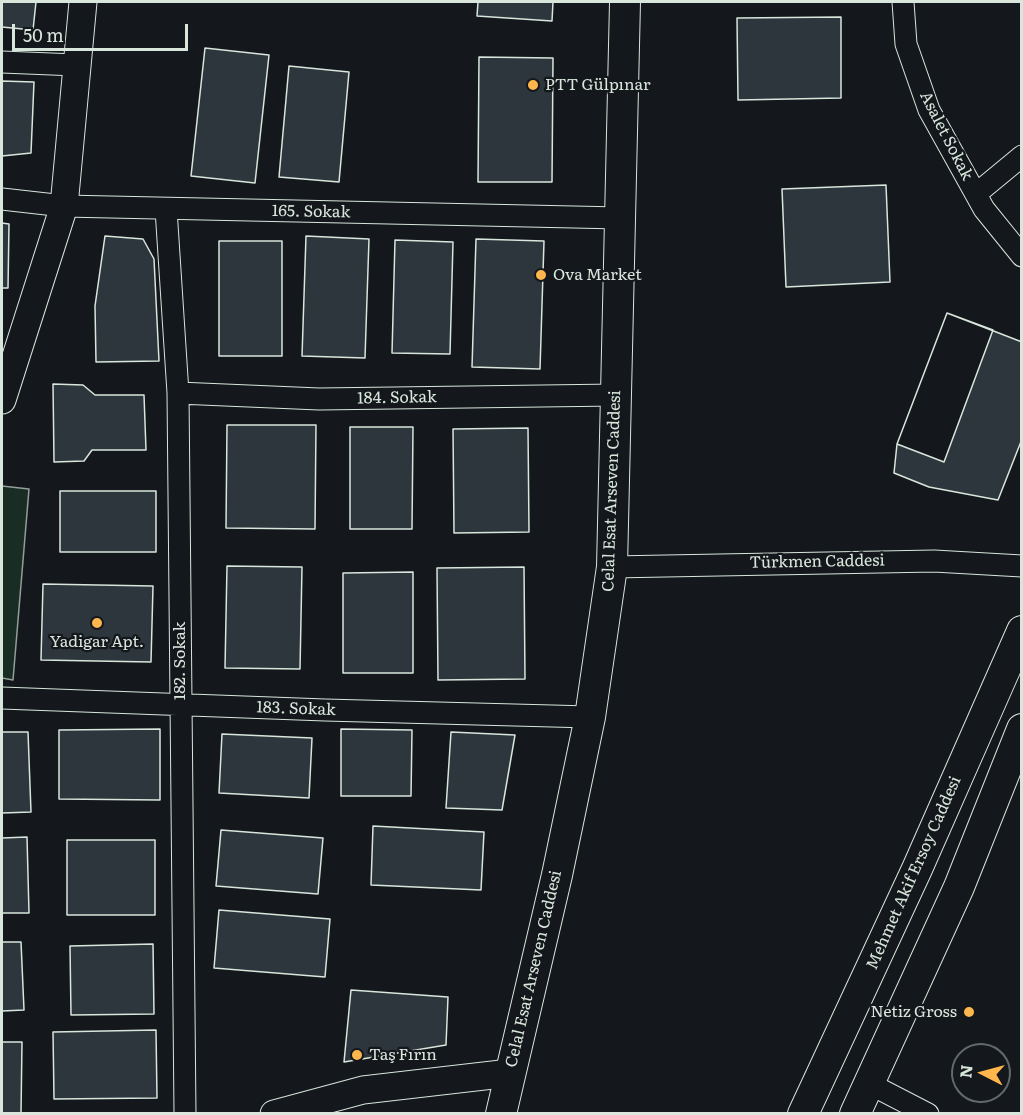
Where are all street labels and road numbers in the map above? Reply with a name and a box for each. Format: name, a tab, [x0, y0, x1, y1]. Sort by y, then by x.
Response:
street label: Asalet Sokak	[915, 88, 977, 184]
street label: 165. Sokak	[272, 202, 350, 222]
street label: 184. Sokak	[357, 388, 437, 408]
street label: Celal Esat Arseven Caddesi	[599, 390, 625, 592]
street label: Türkmen Caddesi	[749, 551, 885, 573]
street label: 182. Sokak	[170, 622, 190, 700]
street label: 183. Sokak	[256, 698, 336, 720]
street label: Mehmet Akif Ersoy Caddesi	[863, 773, 965, 973]
street label: Celal Esat Arseven Caddesi	[502, 869, 566, 1069]

